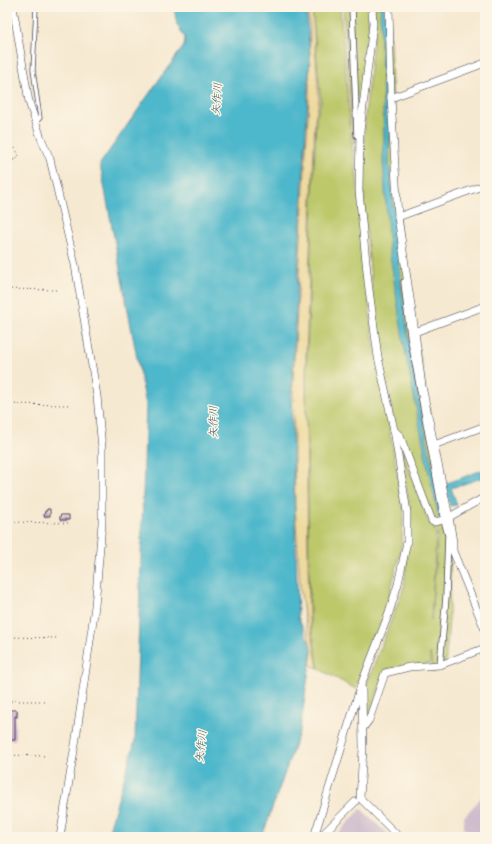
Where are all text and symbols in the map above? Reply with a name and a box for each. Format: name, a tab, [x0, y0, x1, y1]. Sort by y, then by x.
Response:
water label: 矢作川	[207, 82, 225, 116]
water label: 矢作川	[205, 406, 220, 439]
water label: 矢作川	[191, 729, 209, 763]

